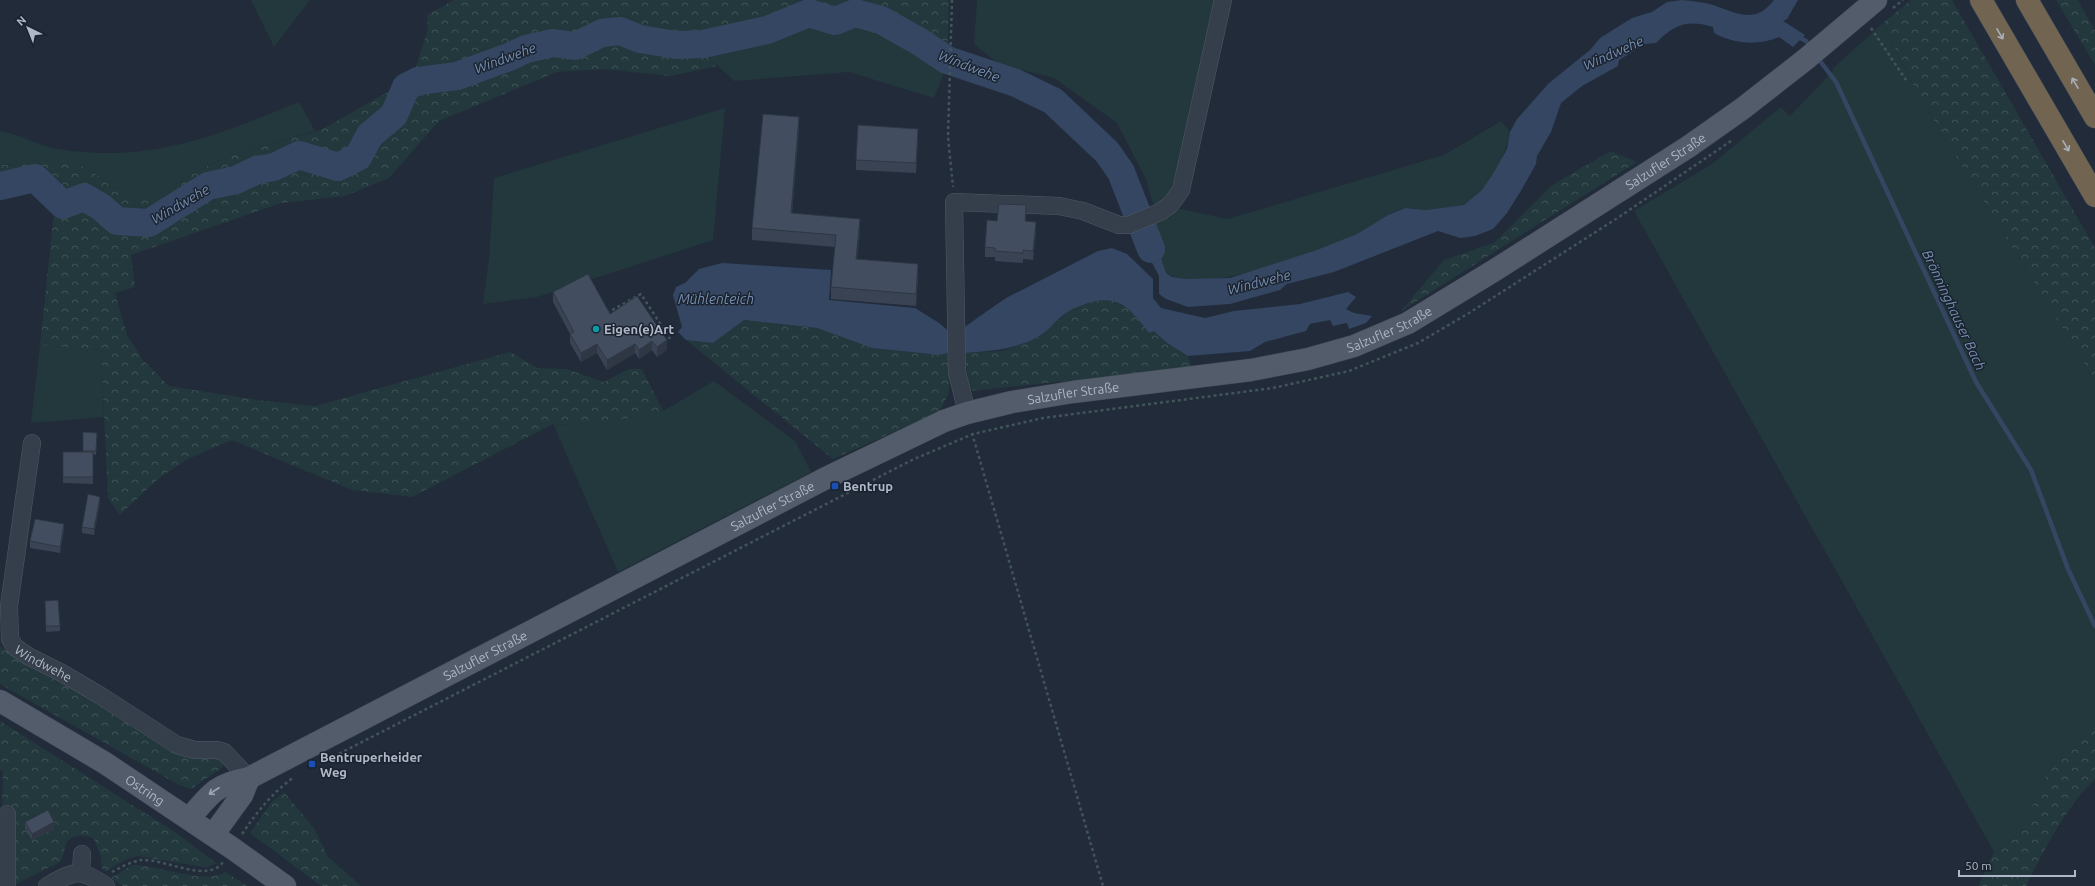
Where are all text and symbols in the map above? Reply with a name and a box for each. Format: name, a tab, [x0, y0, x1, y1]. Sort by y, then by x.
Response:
north arrow	[8, 8, 48, 48]
text: N	[14, 13, 28, 28]
one-way arrow	[1997, 28, 2005, 40]
water label: Windwehe	[1580, 33, 1646, 73]
water label: Windwehe	[472, 39, 538, 77]
water label: Windwehe	[936, 47, 1002, 85]
one-way arrow	[2071, 77, 2079, 89]
street label: Salzufler Straße	[1623, 130, 1708, 192]
one-way arrow	[2062, 140, 2070, 152]
water label: Windwehe	[148, 181, 212, 227]
water label: Brönninghauser Bach	[1919, 247, 1989, 373]
water label: Windwehe	[1226, 266, 1292, 298]
water label: Mühlenteich	[678, 291, 754, 307]
street label: Salzufler Straße	[1345, 303, 1434, 355]
place label: Eigen(e)Art	[604, 322, 674, 337]
marker: Eigen(e)Art	[591, 324, 601, 334]
street label: Salzufler Straße	[1026, 379, 1120, 406]
street label: Salzufler Straße	[728, 478, 817, 533]
place label: Bentrup	[843, 479, 893, 493]
marker: Bentrup	[830, 481, 840, 491]
street label: Salzufler Straße	[441, 628, 529, 683]
street label: Windwehe	[12, 642, 74, 684]
place label: Bentruperheider Weg	[320, 750, 423, 779]
marker: Bentruperheider Weg	[307, 759, 317, 769]
street label: Ostring	[123, 772, 167, 808]
one-way arrow	[209, 787, 220, 795]
scale bar	[1959, 852, 2075, 878]
text: 50 m	[1965, 859, 1992, 872]

